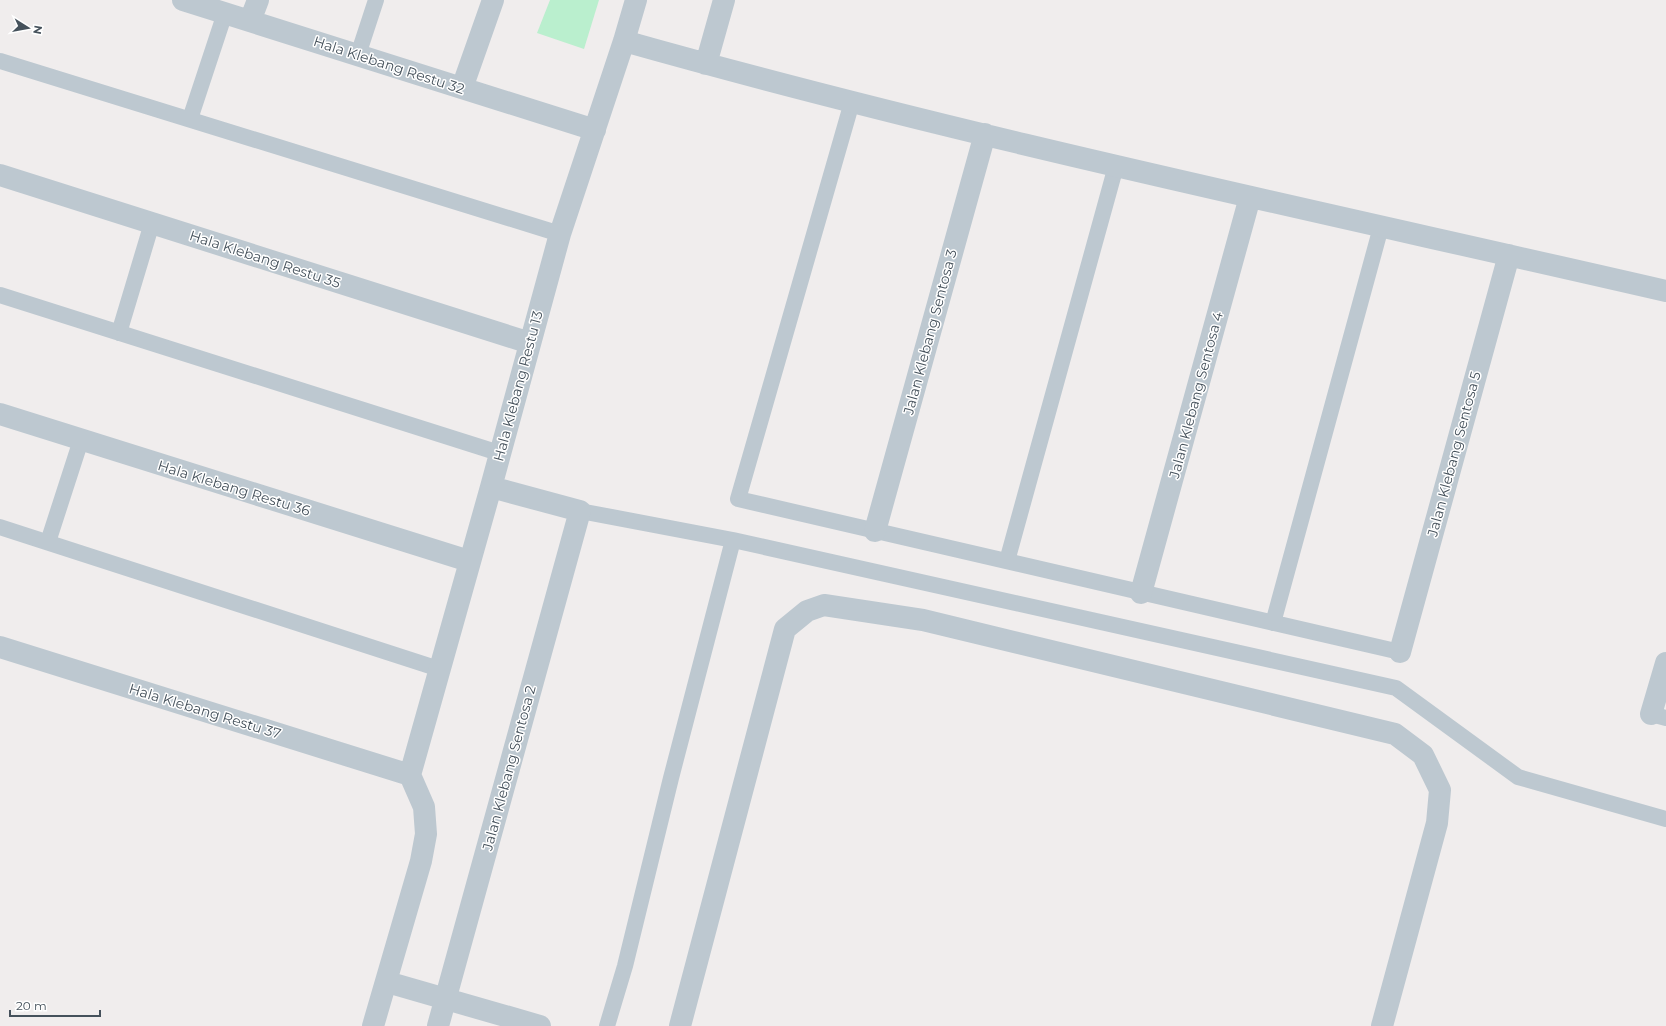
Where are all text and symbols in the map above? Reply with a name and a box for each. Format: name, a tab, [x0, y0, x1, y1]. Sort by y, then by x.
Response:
north arrow	[8, 8, 48, 48]
text: N	[30, 24, 46, 36]
street label: Hala Klebang Restu 32	[311, 32, 467, 98]
street label: Hala Klebang Restu 35	[187, 226, 343, 292]
street label: Jalan Klebang Sentosa 3	[899, 247, 961, 418]
street label: Hala Klebang Restu 13	[489, 309, 547, 463]
street label: Jalan Klebang Sentosa 4	[1165, 309, 1227, 481]
street label: Jalan Klebang Sentosa 5	[1423, 369, 1485, 540]
street label: Hala Klebang Restu 36	[156, 456, 313, 520]
street label: Hala Klebang Restu 37	[127, 679, 283, 743]
street label: Jalan Klebang Sentosa 2	[478, 683, 540, 854]
scale bar	[10, 992, 100, 1018]
text: 20 m	[16, 998, 47, 1013]

